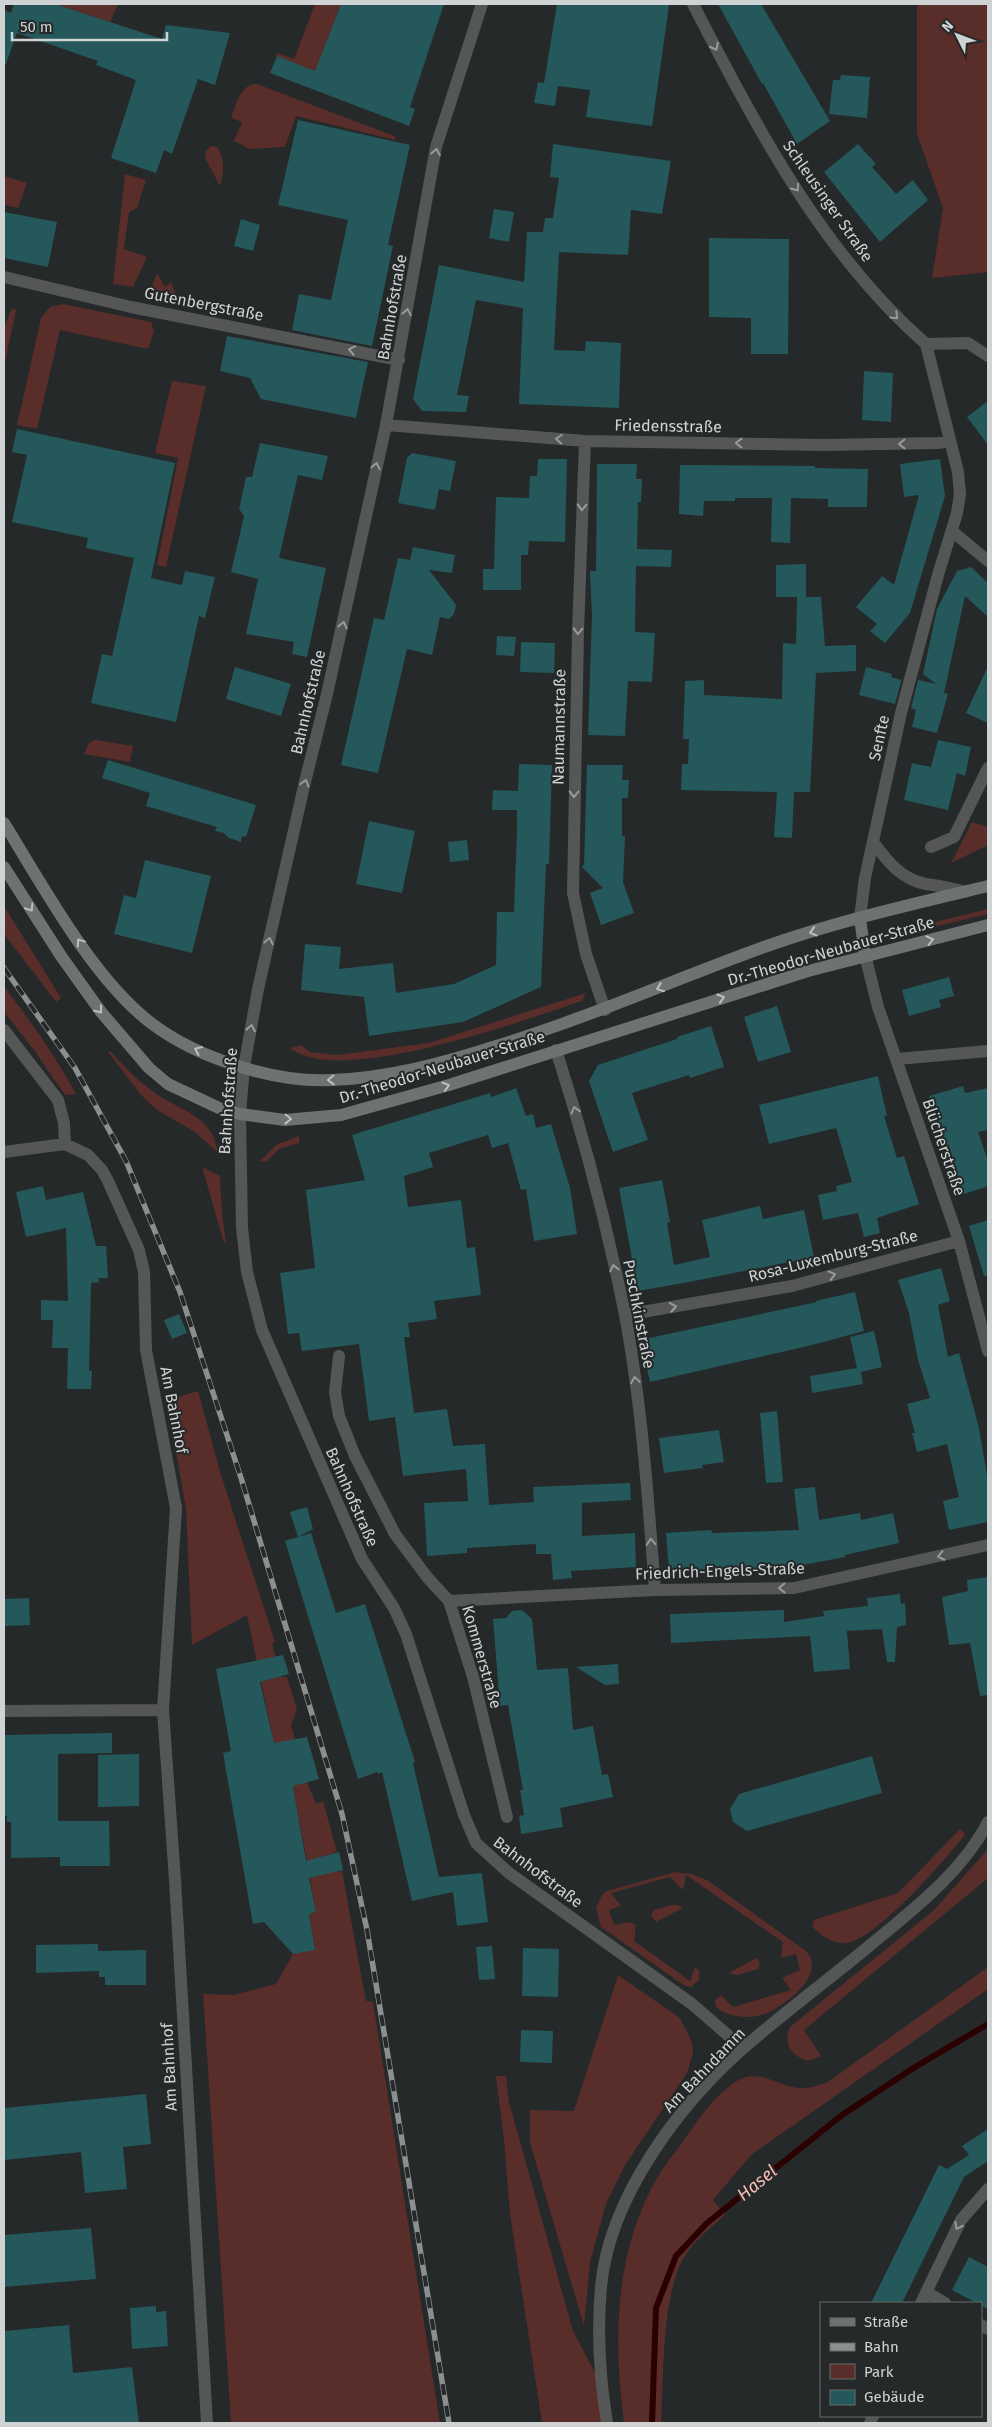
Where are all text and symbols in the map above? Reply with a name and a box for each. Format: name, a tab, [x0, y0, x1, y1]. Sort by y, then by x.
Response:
scale bar	[12, 10, 168, 42]
north arrow	[932, 10, 982, 60]
text: N	[938, 17, 957, 36]
text: 50 m	[20, 18, 53, 36]
one-way arrow	[709, 42, 719, 51]
street label: Schleusinger Straße	[779, 137, 877, 265]
one-way arrow	[430, 147, 440, 156]
one-way arrow	[790, 182, 799, 192]
street label: Bahnhofstraße	[373, 253, 411, 361]
street label: Gutenbergstraße	[143, 283, 265, 325]
one-way arrow	[402, 307, 412, 316]
one-way arrow	[890, 310, 899, 319]
one-way arrow	[347, 345, 356, 356]
street label: Friedensstraße	[614, 416, 722, 436]
one-way arrow	[555, 433, 563, 444]
one-way arrow	[735, 438, 742, 448]
one-way arrow	[897, 439, 905, 449]
one-way arrow	[370, 461, 381, 470]
one-way arrow	[577, 503, 588, 511]
one-way arrow	[337, 620, 348, 629]
one-way arrow	[572, 627, 583, 635]
street label: Bahnhofstraße	[287, 648, 329, 756]
street label: Naumannstraße	[548, 669, 570, 785]
street label: Senfte	[865, 713, 893, 763]
one-way arrow	[299, 778, 310, 787]
one-way arrow	[569, 790, 579, 798]
one-way arrow	[24, 903, 33, 912]
street label: Dr.-Theodor-Neubauer-Straße	[725, 912, 937, 990]
one-way arrow	[809, 926, 817, 936]
one-way arrow	[925, 935, 934, 946]
one-way arrow	[263, 937, 273, 945]
one-way arrow	[77, 938, 86, 948]
one-way arrow	[657, 982, 665, 992]
one-way arrow	[717, 994, 725, 1004]
one-way arrow	[93, 1004, 102, 1014]
one-way arrow	[245, 1024, 255, 1032]
street label: Dr.-Theodor-Neubauer-Straße	[337, 1027, 547, 1107]
one-way arrow	[194, 1046, 203, 1057]
street label: Bahnhofstraße	[215, 1047, 241, 1155]
one-way arrow	[326, 1075, 334, 1085]
one-way arrow	[442, 1081, 450, 1091]
street label: Blücherstraße	[919, 1096, 969, 1198]
one-way arrow	[571, 1107, 581, 1115]
one-way arrow	[285, 1114, 293, 1125]
street label: Rosa-Luxemburg-Straße	[746, 1226, 920, 1286]
street label: Puschkinstraße	[619, 1258, 659, 1370]
one-way arrow	[610, 1263, 620, 1272]
one-way arrow	[828, 1270, 837, 1281]
one-way arrow	[669, 1302, 677, 1312]
street label: Am Bahnhof	[156, 1365, 192, 1457]
one-way arrow	[630, 1376, 641, 1384]
street label: Bahnhofstraße	[322, 1444, 382, 1550]
one-way arrow	[646, 1537, 657, 1545]
one-way arrow	[936, 1550, 945, 1561]
street label: Friedrich-Engels-Straße	[635, 1559, 805, 1583]
one-way arrow	[777, 1583, 785, 1593]
street label: Kommerstraße	[458, 1603, 506, 1711]
street label: Bahnhofstraße	[490, 1832, 586, 1912]
street label: Am Bahnhof	[157, 2021, 181, 2112]
street label: Am Bahndamm	[659, 2024, 749, 2116]
water label: Hasel	[733, 2160, 781, 2206]
one-way arrow	[954, 2221, 964, 2230]
legend	[820, 2302, 982, 2417]
text: Straße	[864, 2313, 908, 2331]
text: Bahn	[864, 2338, 899, 2356]
text: Park	[864, 2363, 894, 2381]
text: Gebäude	[864, 2388, 924, 2406]

